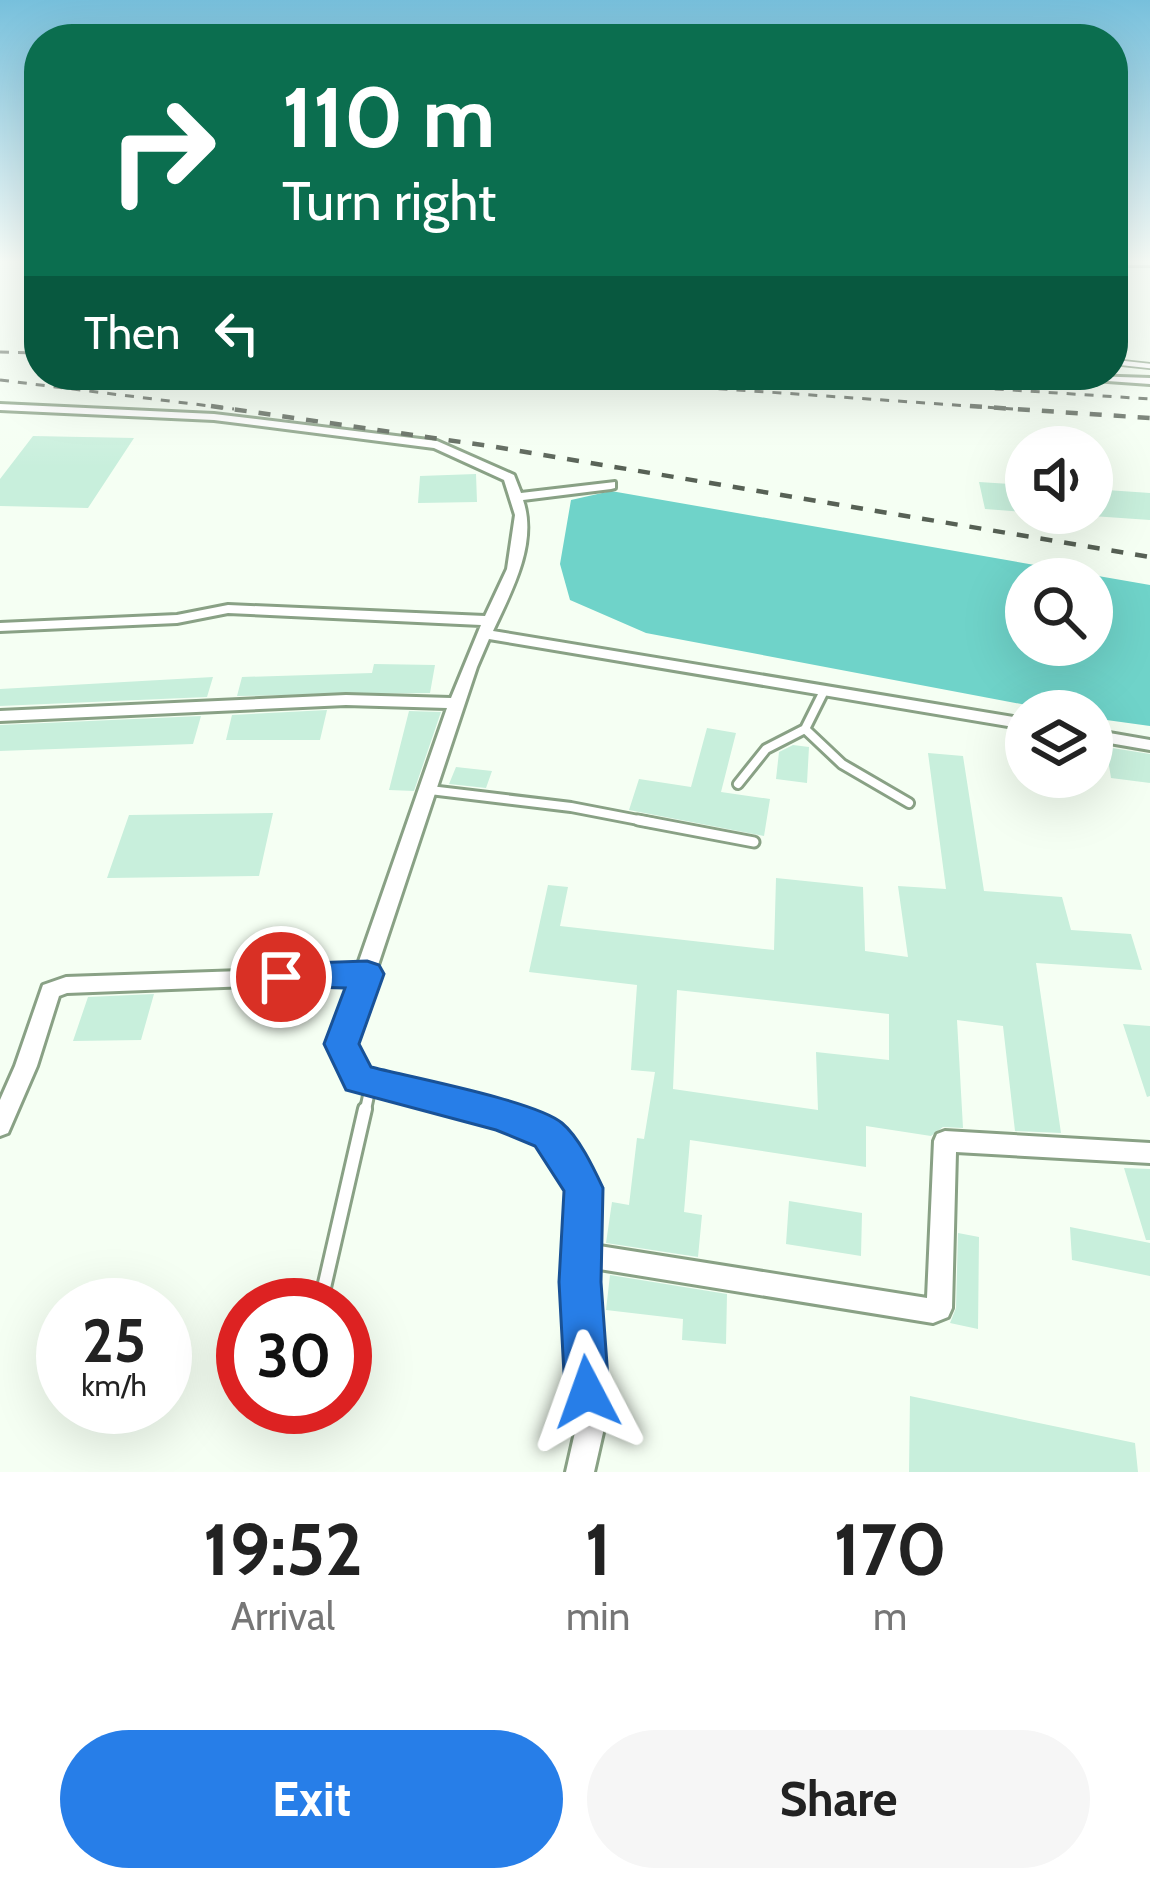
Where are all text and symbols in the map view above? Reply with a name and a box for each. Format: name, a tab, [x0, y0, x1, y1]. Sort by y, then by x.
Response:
text: 110 m	[282, 66, 495, 168]
icon: right	[84, 72, 240, 228]
text: Turn right	[282, 168, 496, 234]
icon: left	[204, 300, 270, 366]
text: Then	[84, 306, 180, 360]
map controls	[1005, 426, 1113, 798]
button: sound	[1005, 426, 1113, 534]
button: search	[1005, 558, 1113, 666]
button: layers	[1005, 690, 1113, 798]
pin	[230, 926, 332, 1028]
icon: arrive	[248, 944, 314, 1010]
speed limit sign: 30	[216, 1278, 372, 1434]
text: 25	[82, 1304, 146, 1377]
position arrow	[524, 1329, 650, 1455]
text: km/h	[81, 1367, 147, 1404]
text: 19:52	[203, 1506, 363, 1593]
text: 1	[585, 1506, 611, 1593]
text: 170	[833, 1506, 947, 1593]
text: Arrival	[231, 1592, 335, 1640]
text: min	[566, 1592, 630, 1640]
text: m	[873, 1592, 907, 1640]
button: Exit	[60, 1730, 563, 1868]
button: Share	[587, 1730, 1090, 1868]

